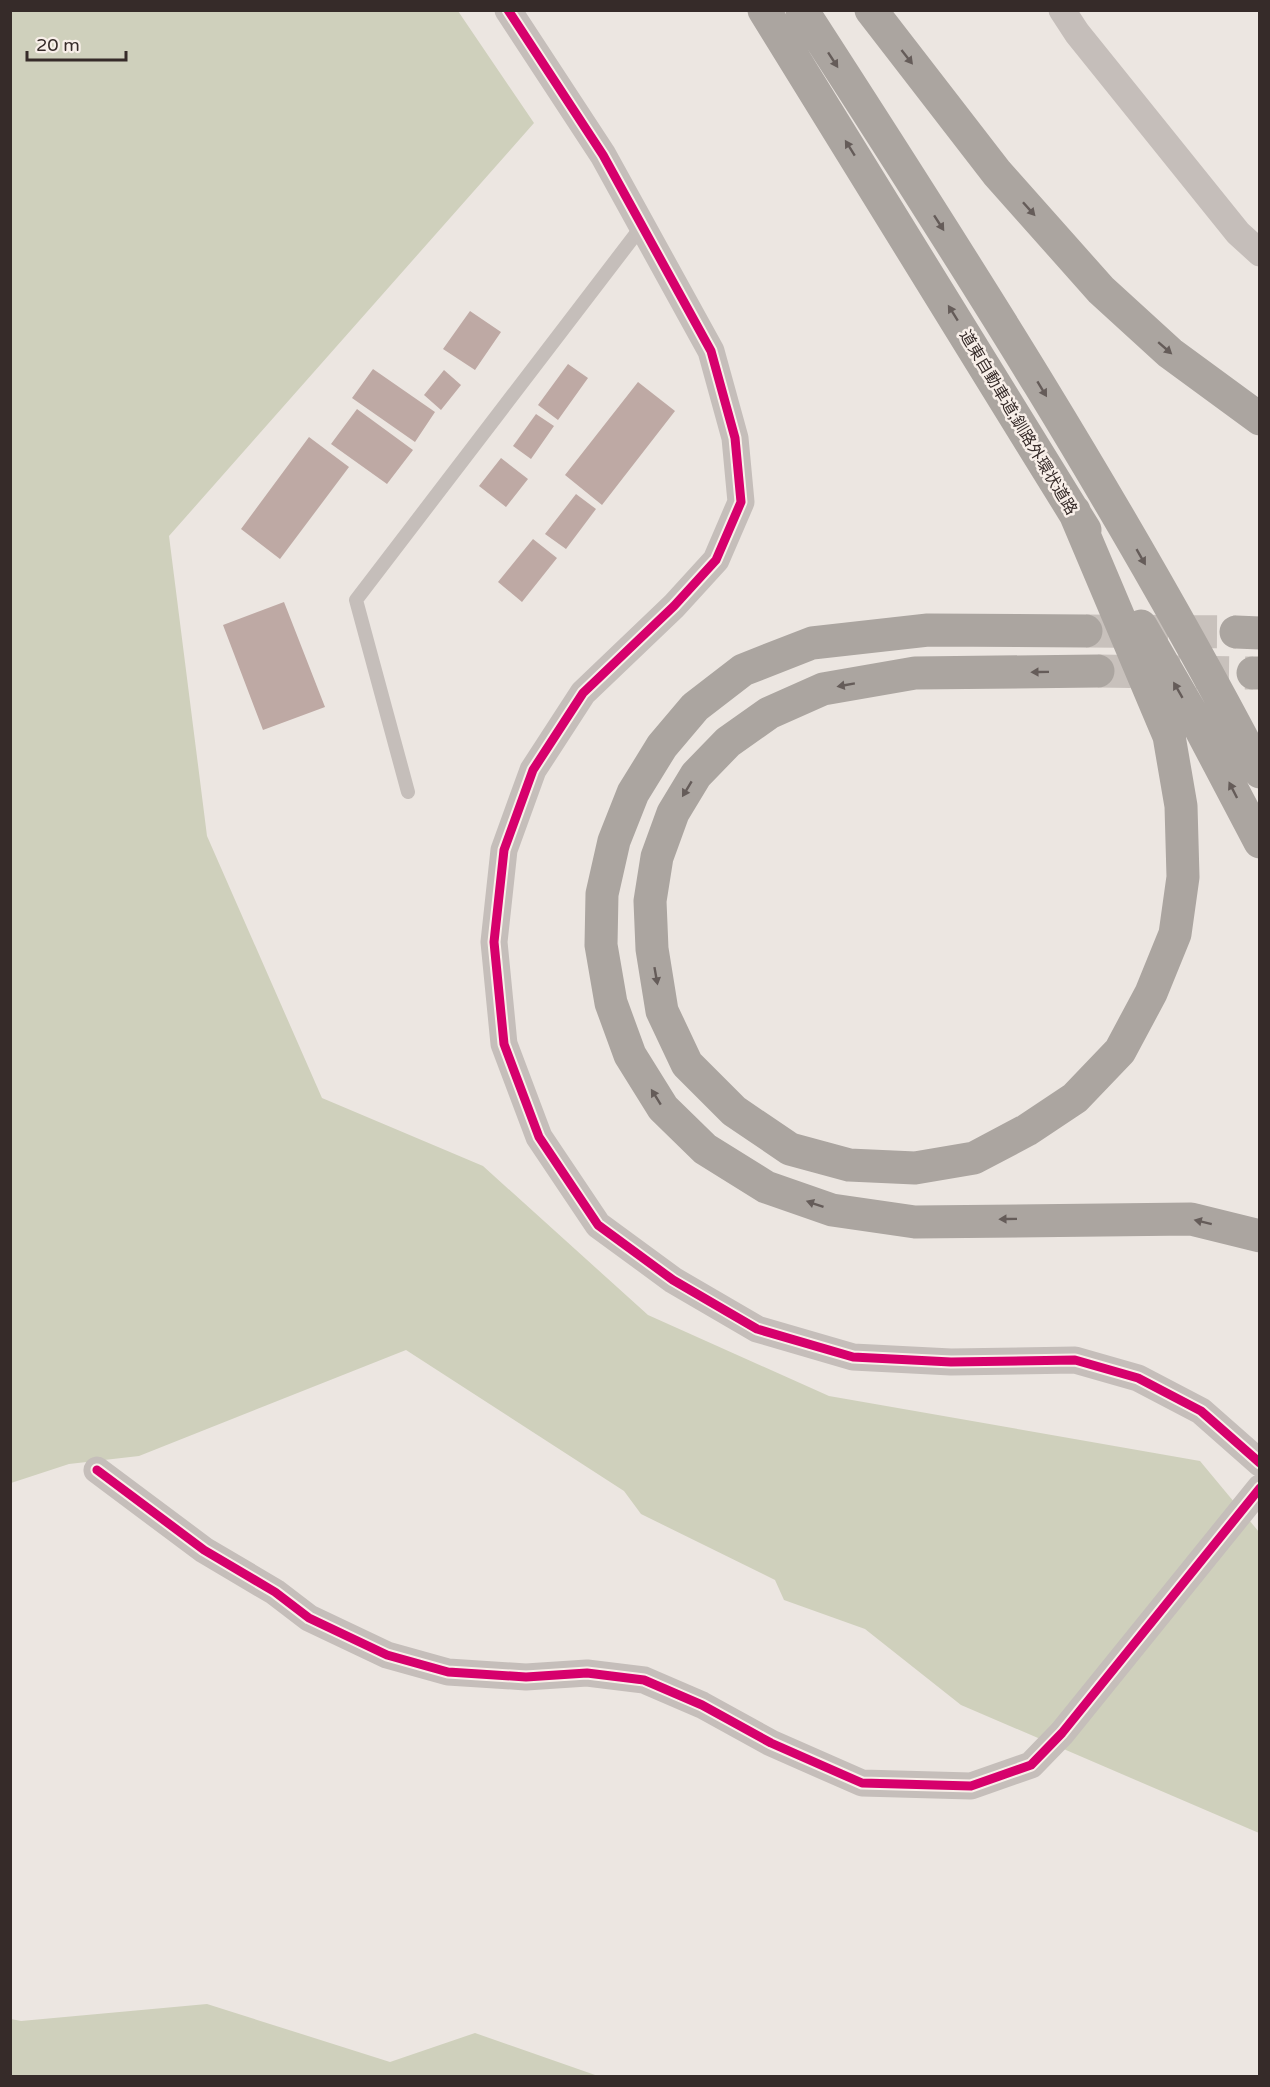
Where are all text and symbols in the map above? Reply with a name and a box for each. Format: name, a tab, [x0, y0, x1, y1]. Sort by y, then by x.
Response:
scale bar	[27, 24, 126, 62]
text: 20 m	[36, 34, 80, 56]
one-way arrow	[900, 49, 912, 64]
one-way arrow	[828, 51, 839, 68]
one-way arrow	[844, 140, 855, 156]
one-way arrow	[1022, 201, 1035, 216]
one-way arrow	[934, 215, 945, 231]
one-way arrow	[947, 305, 958, 322]
street label: 道東自動車道;釧路外環状道路	[955, 326, 1081, 519]
one-way arrow	[1157, 341, 1172, 354]
one-way arrow	[1036, 381, 1047, 397]
one-way arrow	[1135, 549, 1145, 566]
one-way arrow	[1030, 667, 1049, 677]
one-way arrow	[836, 681, 855, 690]
one-way arrow	[1173, 681, 1183, 698]
one-way arrow	[682, 781, 693, 797]
one-way arrow	[1228, 781, 1238, 799]
one-way arrow	[652, 967, 661, 986]
one-way arrow	[651, 1089, 662, 1105]
one-way arrow	[806, 1198, 824, 1208]
one-way arrow	[999, 1215, 1018, 1224]
one-way arrow	[1194, 1216, 1212, 1226]

